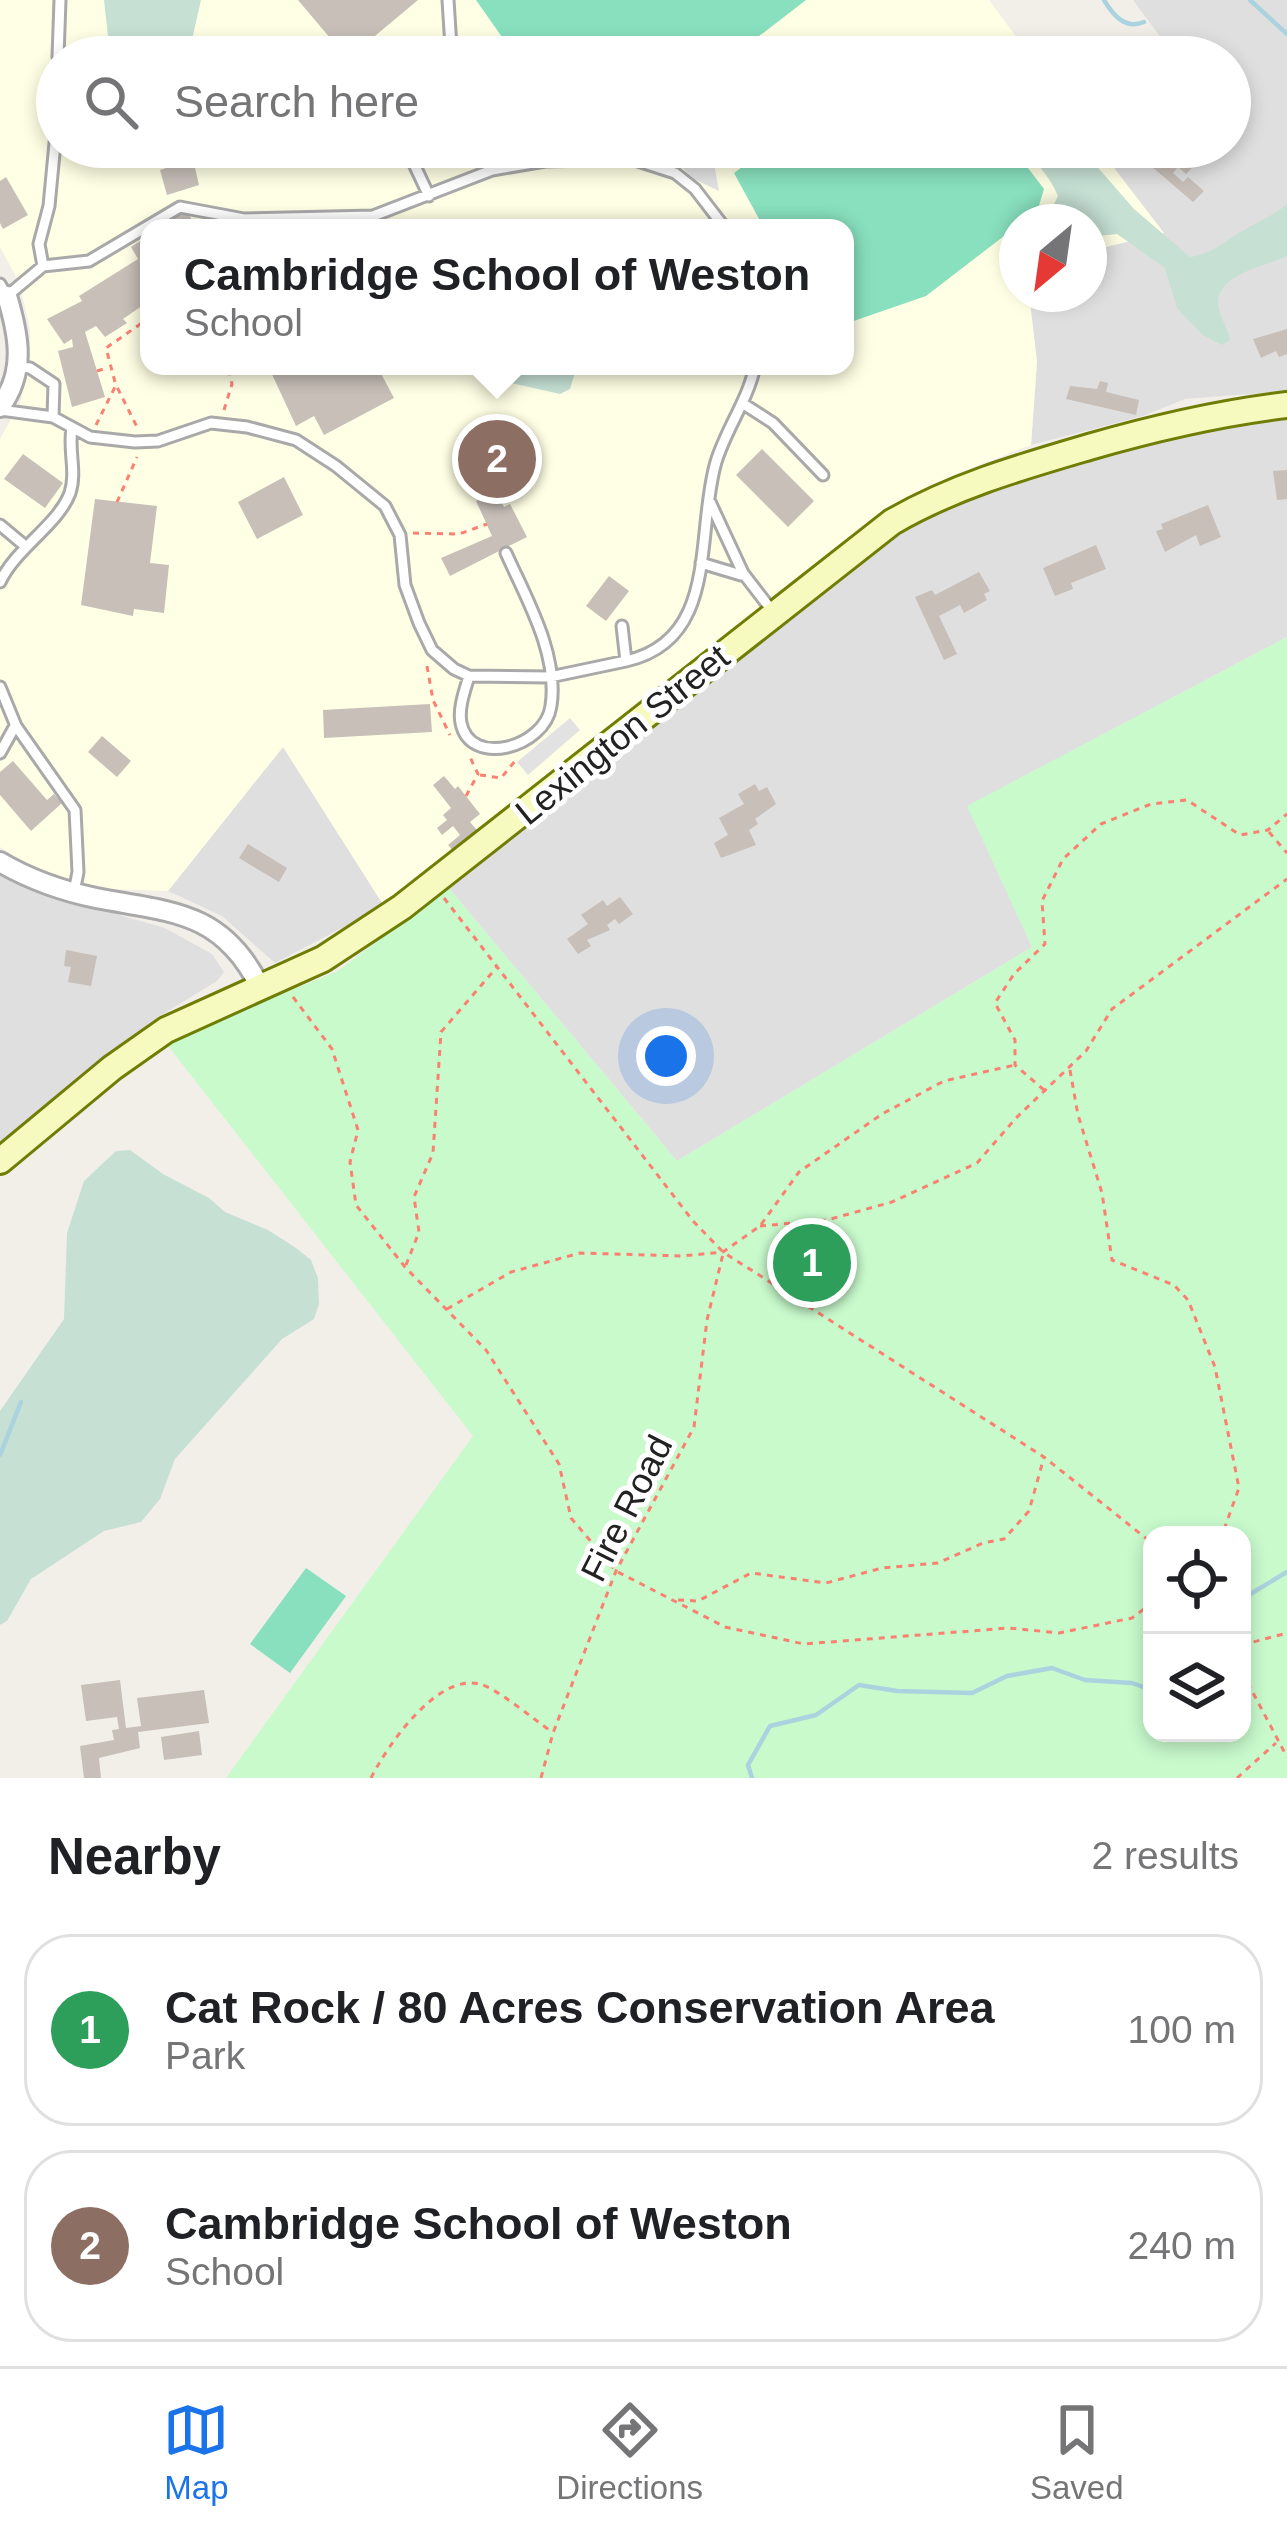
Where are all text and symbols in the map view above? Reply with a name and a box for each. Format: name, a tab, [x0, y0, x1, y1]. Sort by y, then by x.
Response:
search box	[36, 36, 1251, 168]
icon: search	[78, 69, 144, 135]
text: Search here	[174, 76, 419, 127]
north arrow	[999, 204, 1107, 312]
popup	[140, 219, 854, 375]
text: Cambridge School of Weston	[184, 249, 810, 300]
text: School	[184, 301, 303, 344]
pin: 2	[458, 414, 536, 504]
street label: Lexington Street	[508, 636, 737, 833]
your location	[636, 1026, 696, 1086]
pin: 1	[773, 1218, 851, 1308]
street label: Fire Road	[572, 1429, 681, 1588]
map controls	[1143, 1526, 1251, 1742]
button: locate	[1143, 1526, 1251, 1634]
button: layers	[1143, 1634, 1251, 1742]
text: Nearby	[48, 1828, 221, 1885]
text: 2 results	[1092, 1834, 1239, 1877]
text: Cat Rock / 80 Acres Conservation Area	[165, 1982, 995, 2033]
text: 1	[79, 2008, 101, 2051]
text: 100 m	[1128, 2008, 1236, 2051]
text: Park	[165, 2034, 245, 2077]
text: Cambridge School of Weston	[165, 2198, 792, 2249]
text: 2	[79, 2224, 101, 2267]
text: 240 m	[1128, 2224, 1236, 2267]
text: School	[165, 2250, 284, 2293]
tab: Map	[163, 2397, 229, 2507]
tab: Directions	[556, 2397, 703, 2507]
tab: Saved	[1030, 2397, 1124, 2507]

